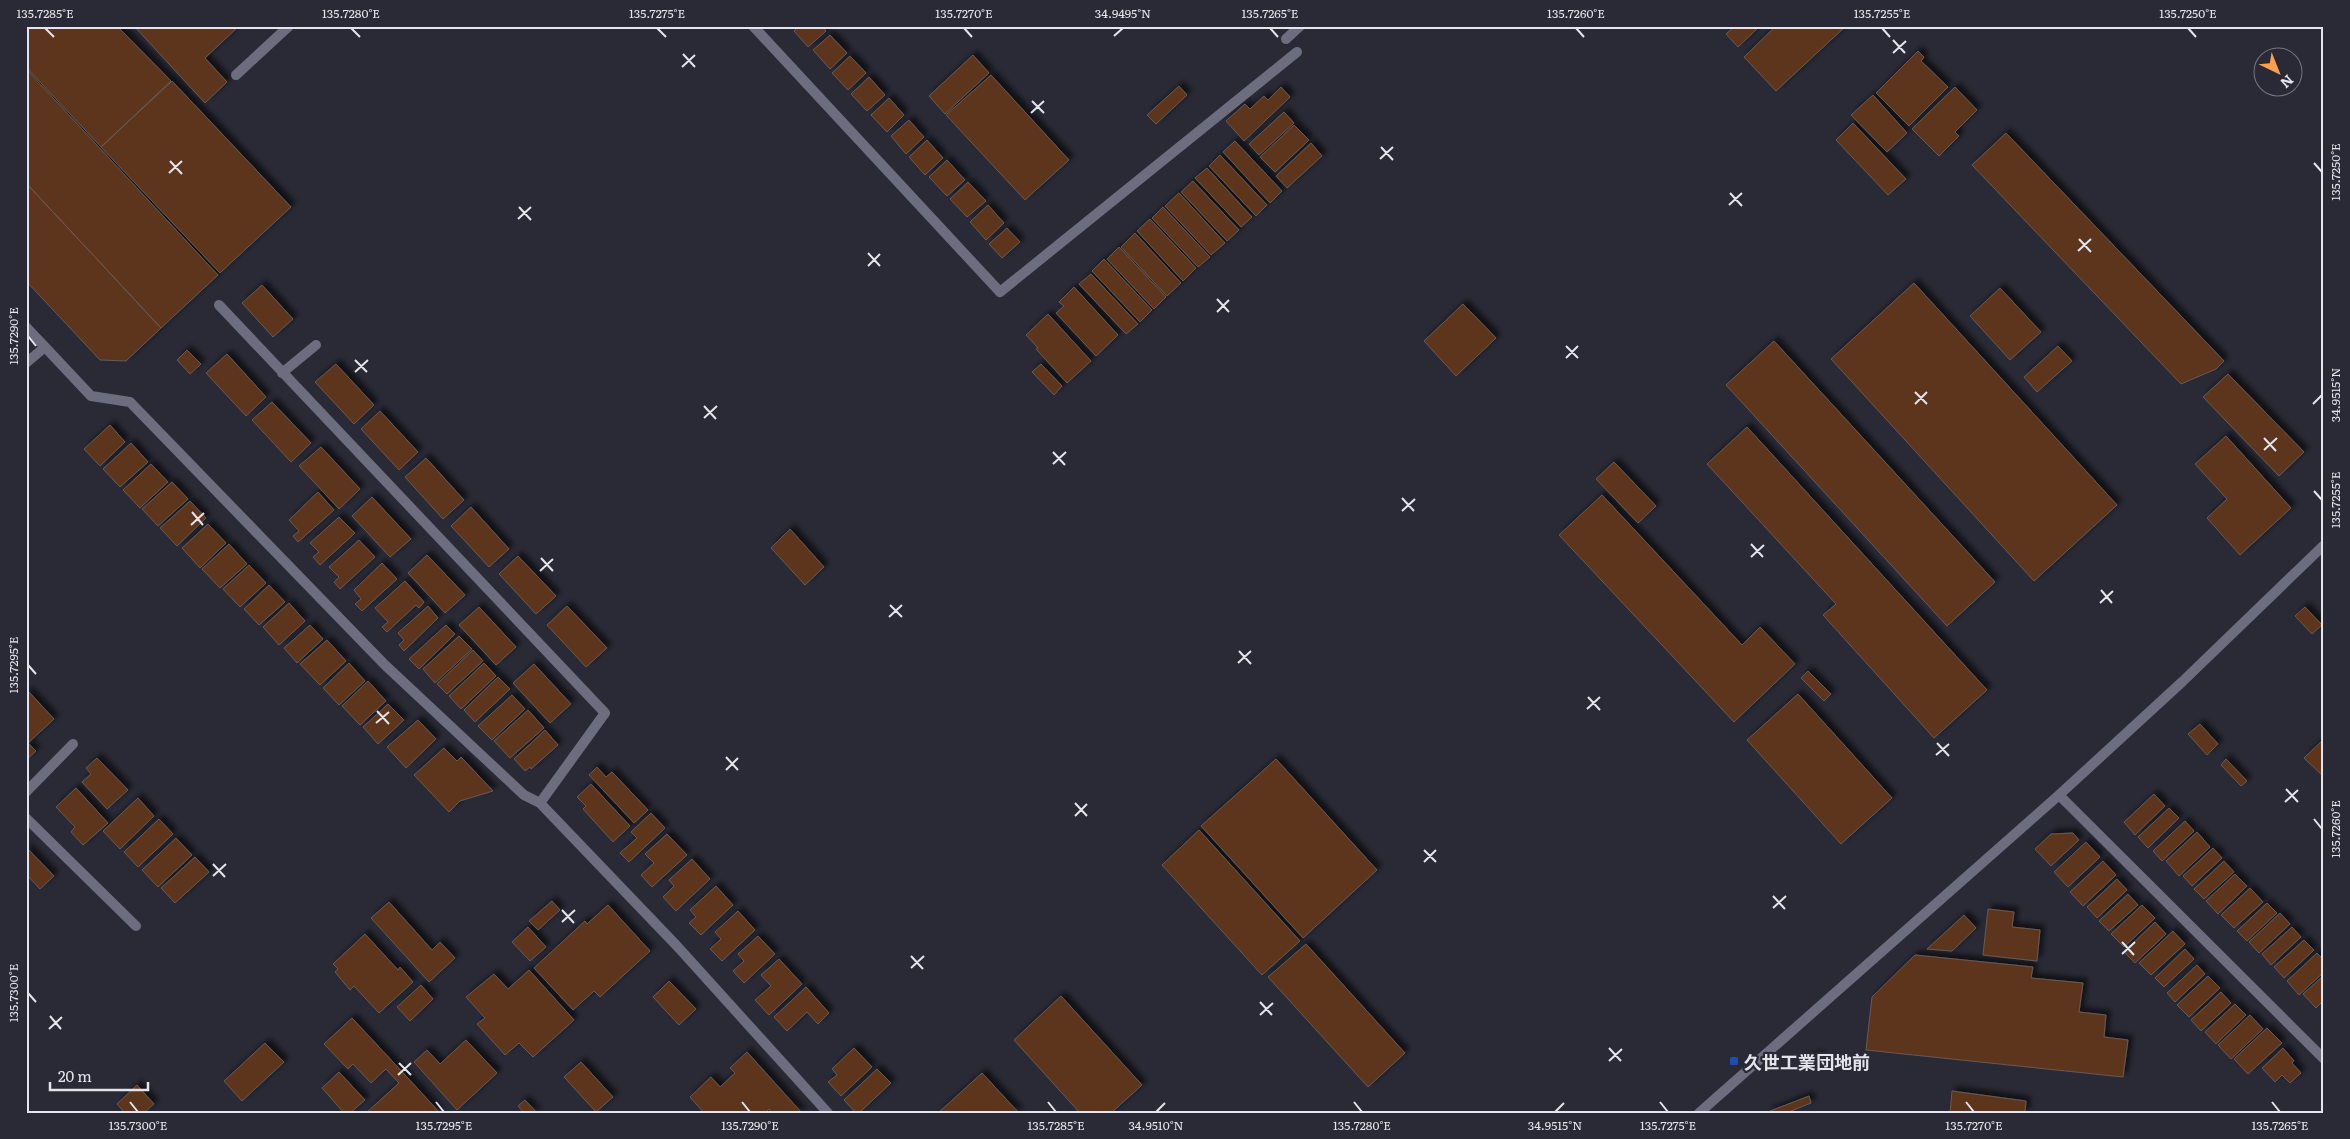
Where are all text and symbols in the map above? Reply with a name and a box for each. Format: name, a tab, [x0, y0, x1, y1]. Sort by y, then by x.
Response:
text: 135.7285°E	[16, 4, 74, 22]
text: 135.7280°E	[322, 4, 380, 22]
text: 135.7275°E	[629, 4, 685, 22]
text: 135.7270°E	[935, 4, 993, 22]
text: 34.9495°N	[1095, 4, 1151, 22]
text: 135.7265°E	[1241, 4, 1299, 22]
text: 135.7260°E	[1547, 4, 1605, 22]
text: 135.7255°E	[1854, 4, 1911, 22]
text: 135.7250°E	[2159, 4, 2217, 22]
north arrow	[2252, 48, 2302, 98]
text: N	[2276, 71, 2299, 94]
text: 135.7250°E	[2326, 143, 2344, 201]
text: 135.7290°E	[4, 307, 22, 365]
text: 34.9515°N	[2326, 368, 2344, 422]
text: 135.7255°E	[2326, 471, 2344, 528]
text: 135.7295°E	[4, 636, 22, 693]
text: 135.7260°E	[2326, 800, 2344, 858]
text: 135.7300°E	[4, 963, 22, 1022]
place label: 久世工業団地前	[1744, 1048, 1870, 1075]
marker: 久世工業団地前	[1728, 1055, 1740, 1067]
scale bar	[50, 1059, 148, 1091]
text: 20 m	[58, 1064, 92, 1087]
text: 135.7300°E	[109, 1116, 168, 1134]
text: 135.7295°E	[416, 1116, 473, 1134]
text: 135.7290°E	[721, 1116, 779, 1134]
text: 135.7285°E	[1027, 1116, 1085, 1134]
text: 34.9510°N	[1128, 1116, 1184, 1134]
text: 135.7280°E	[1333, 1116, 1391, 1134]
text: 34.9515°N	[1528, 1116, 1582, 1134]
text: 135.7275°E	[1640, 1116, 1696, 1134]
text: 135.7270°E	[1945, 1116, 2003, 1134]
text: 135.7265°E	[2251, 1116, 2309, 1134]

